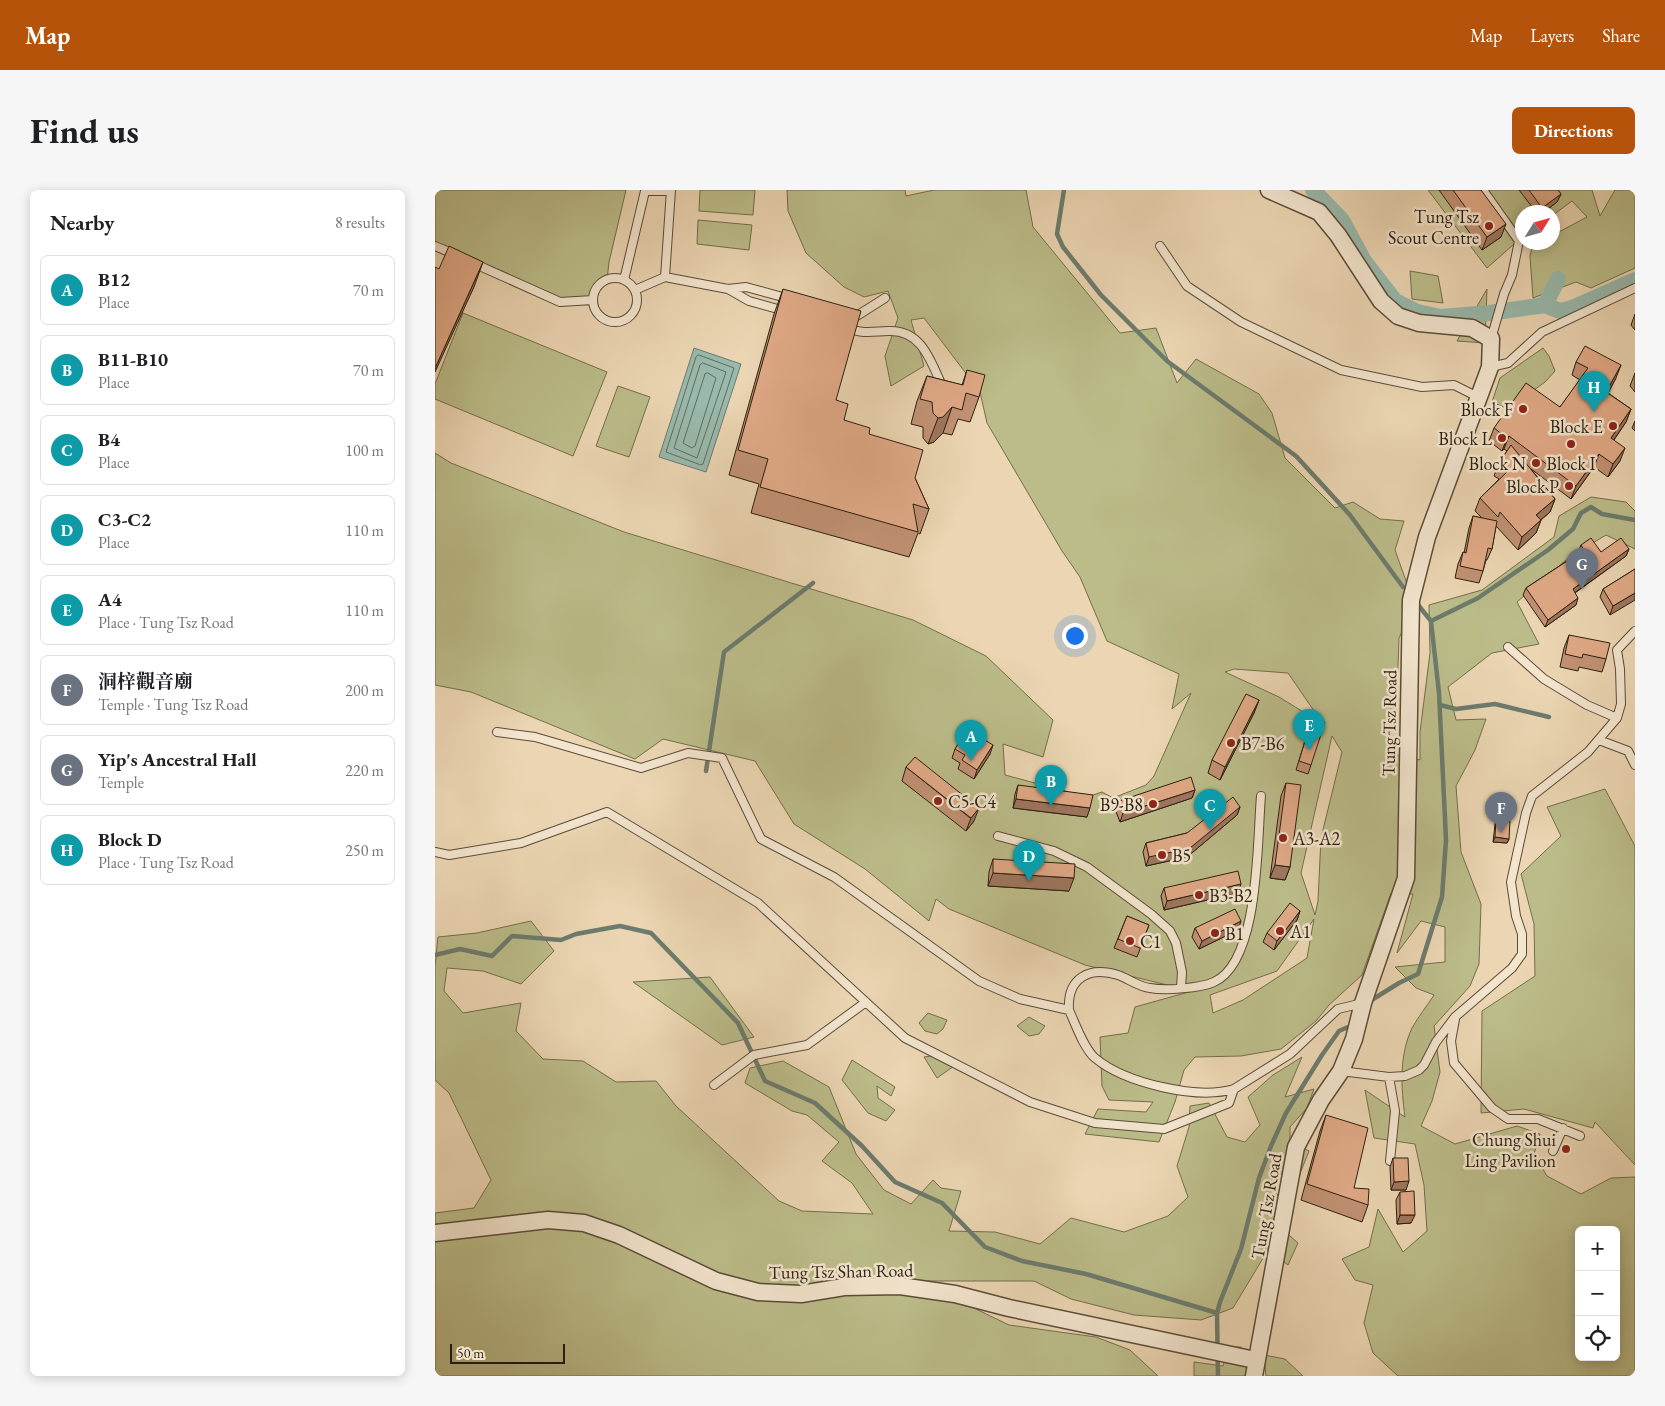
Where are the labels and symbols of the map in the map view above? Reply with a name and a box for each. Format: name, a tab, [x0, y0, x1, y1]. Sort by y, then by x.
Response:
place label: Tung Tsz Scout Centre	[1388, 205, 1479, 249]
north arrow	[1515, 205, 1560, 250]
marker: Tung Tsz Scout Centre	[1483, 220, 1495, 232]
pin: H	[1578, 371, 1610, 412]
place label: Block F	[1461, 398, 1513, 421]
marker: Block F	[1517, 403, 1529, 415]
place label: Block E	[1550, 415, 1603, 438]
marker: Block E	[1607, 420, 1619, 432]
place label: Block L	[1438, 427, 1492, 450]
marker: Block L	[1496, 432, 1508, 444]
marker: Block I	[1565, 438, 1577, 450]
place label: Block N	[1469, 452, 1527, 475]
place label: Block I	[1546, 452, 1596, 475]
marker: Block N	[1530, 457, 1542, 469]
place label: Block P	[1506, 475, 1559, 498]
marker: Block P	[1563, 480, 1575, 492]
pin: G	[1566, 548, 1598, 589]
your location	[1062, 623, 1088, 649]
street label: Tung Tsz Road	[1377, 669, 1401, 777]
pin: E	[1293, 709, 1325, 750]
pin: A	[955, 720, 987, 761]
place label: B7-B6	[1241, 732, 1285, 755]
marker: B7-B6	[1225, 737, 1237, 749]
pin: B	[1035, 765, 1067, 806]
pin: C	[1194, 789, 1226, 830]
place label: C5-C4	[948, 790, 996, 813]
pin: F	[1485, 792, 1517, 833]
place label: B9-B8	[1100, 793, 1143, 816]
marker: C5-C4	[932, 795, 944, 807]
marker: B9-B8	[1147, 798, 1159, 810]
place label: A3-A2	[1292, 827, 1340, 850]
marker: A3-A2	[1277, 832, 1289, 844]
pin: D	[1013, 840, 1045, 881]
place label: B5	[1172, 844, 1191, 867]
marker: B5	[1156, 849, 1168, 861]
place label: B3-B2	[1209, 884, 1253, 907]
marker: B3-B2	[1193, 889, 1205, 901]
place label: A1	[1289, 920, 1311, 943]
place label: B1	[1225, 922, 1244, 945]
marker: A1	[1274, 925, 1286, 937]
marker: B1	[1209, 927, 1221, 939]
place label: C1	[1140, 930, 1161, 953]
marker: C1	[1124, 935, 1136, 947]
place label: Chung Shui Ling Pavilion	[1465, 1128, 1557, 1172]
marker: Chung Shui Ling Pavilion	[1560, 1143, 1572, 1155]
street label: Tung Tsz Road	[1245, 1151, 1287, 1260]
street label: Tung Tsz Shan Road	[769, 1258, 914, 1284]
scale bar	[450, 1341, 565, 1364]

